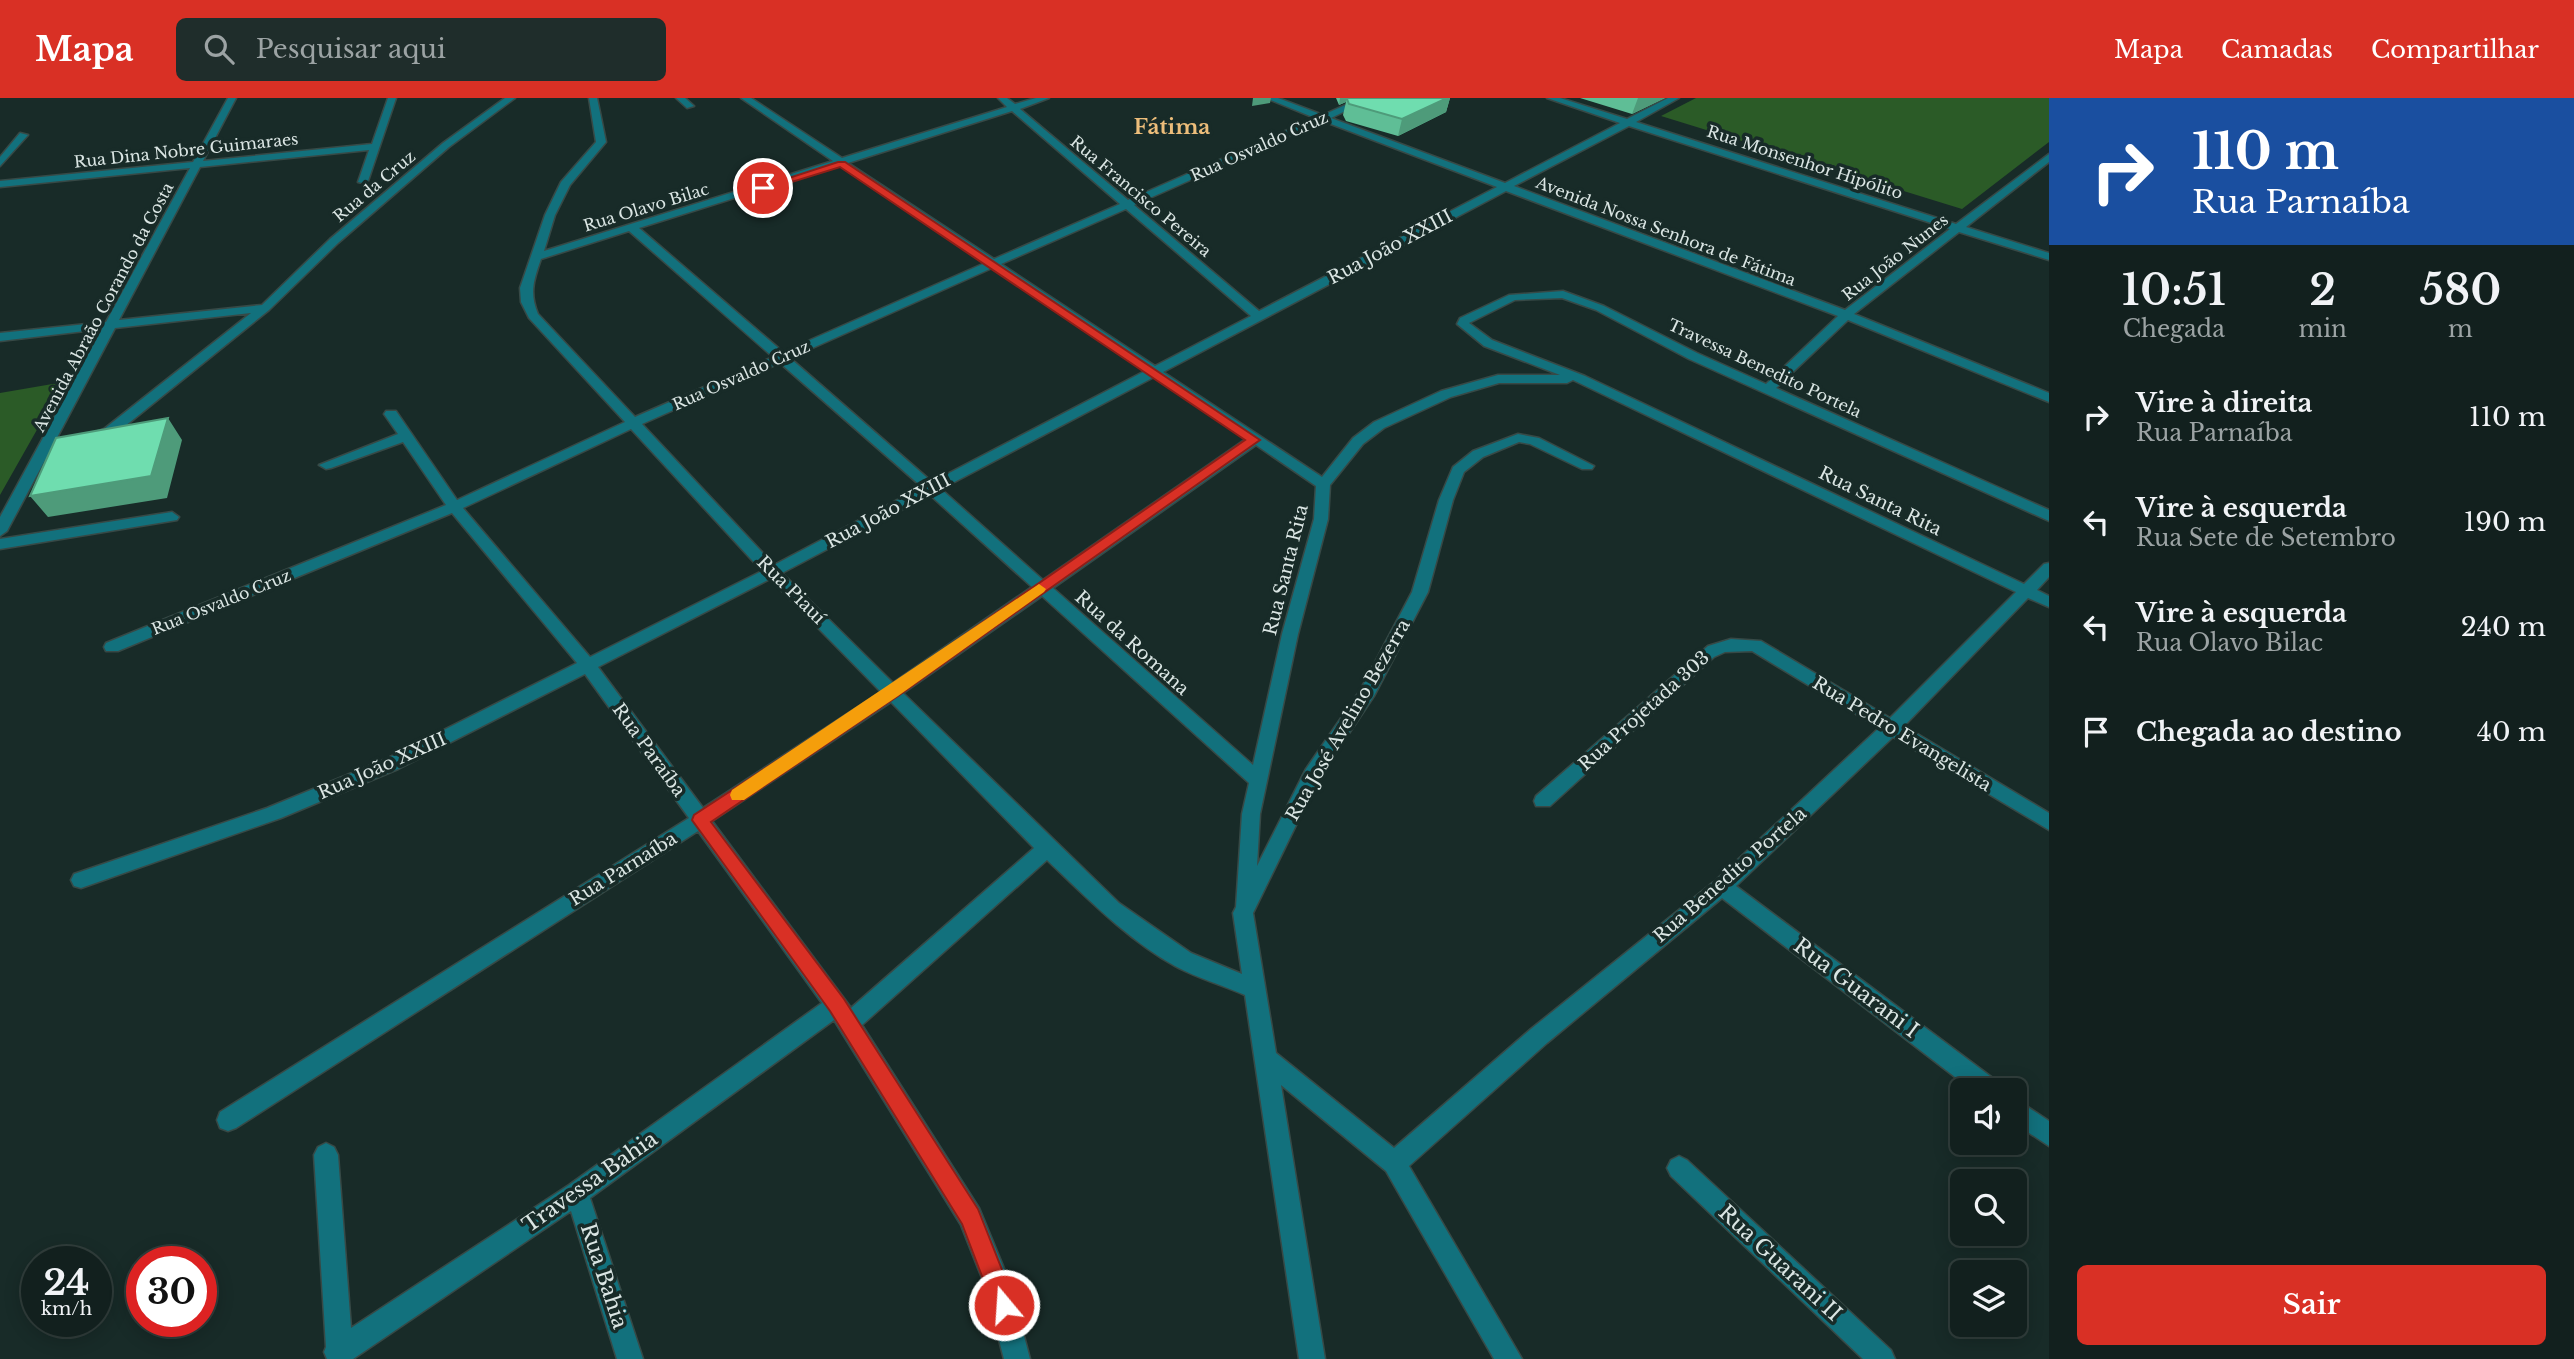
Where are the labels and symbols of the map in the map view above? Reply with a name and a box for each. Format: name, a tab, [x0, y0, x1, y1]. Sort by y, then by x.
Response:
street label: Rua Osvaldo Cruz	[1187, 107, 1331, 185]
district label: Fátima	[1134, 114, 1210, 140]
street label: Rua Monsenhor Hipólito	[1705, 121, 1905, 203]
street label: Rua Dina Nobre Guimaraes	[73, 128, 299, 172]
street label: Rua Francisco Pereira	[1066, 131, 1216, 261]
street label: Rua da Cruz	[329, 146, 419, 226]
pin	[733, 158, 793, 218]
street label: Avenida Nossa Senhora de Fátima	[1532, 172, 1799, 290]
street label: Rua Olavo Bilac	[581, 178, 712, 236]
street label: Avenida Abraão Corando da Costa	[28, 179, 177, 436]
street label: Rua João XXIII	[1324, 205, 1456, 289]
street label: Rua João Nunes	[1838, 209, 1952, 305]
street label: Travessa Benedito Portela	[1665, 314, 1865, 422]
street label: Rua Osvaldo Cruz	[669, 336, 813, 414]
street label: Rua Santa Rita	[1815, 462, 1945, 540]
street label: Rua João XXIII	[822, 469, 954, 553]
street label: Rua Santa Rita	[1259, 502, 1313, 638]
street label: Rua Piauí	[752, 551, 830, 629]
street label: Rua Osvaldo Cruz	[148, 565, 294, 639]
street label: Rua da Romana	[1070, 586, 1194, 700]
street label: Rua José Avelino Bezerra	[1281, 615, 1415, 825]
street label: Rua Projetada 303	[1574, 646, 1714, 776]
street label: Rua Pedro Evangelista	[1809, 672, 1995, 796]
street label: Rua Paraíba	[608, 699, 690, 801]
street label: Rua João XXIII	[314, 728, 450, 804]
street label: Rua Benedito Portela	[1649, 803, 1811, 947]
street label: Rua Parnaíba	[565, 827, 681, 911]
street label: Rua Guarani I	[1788, 932, 1924, 1044]
street label: Travessa Bahia	[518, 1126, 663, 1238]
street label: Rua Guarani II	[1713, 1199, 1847, 1327]
street label: Rua Bahia	[575, 1220, 633, 1332]
speed limit sign: 30	[126, 1246, 217, 1337]
position arrow	[967, 1268, 1041, 1342]

